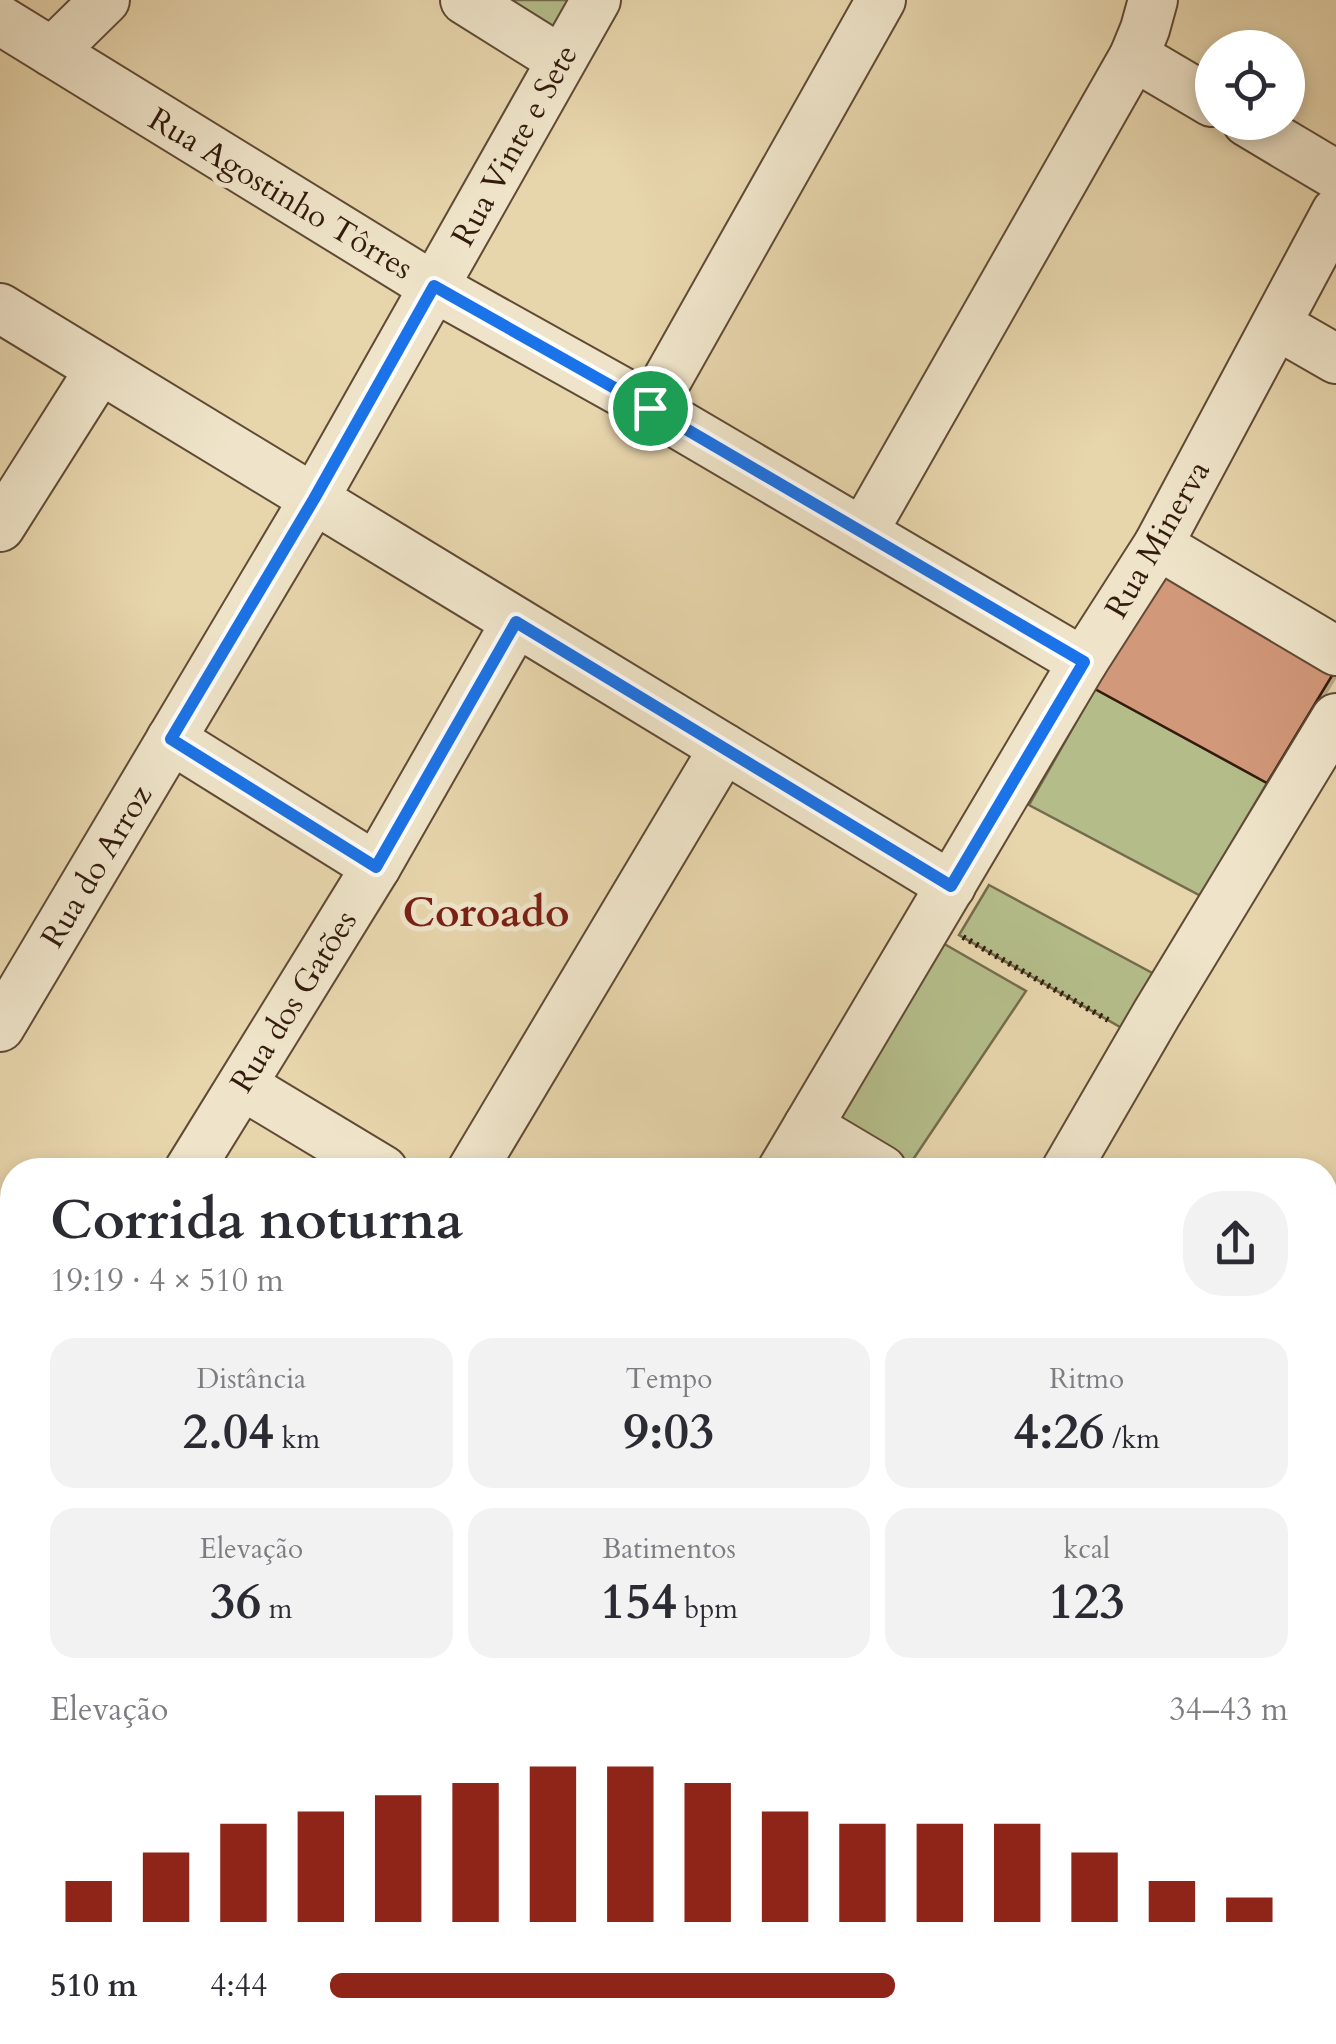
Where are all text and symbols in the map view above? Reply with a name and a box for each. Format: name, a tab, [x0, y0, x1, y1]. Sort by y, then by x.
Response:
map controls	[1195, 30, 1305, 140]
button: locate	[1195, 30, 1305, 140]
street label: Rua Vinte e Sete	[441, 37, 589, 254]
street label: Rua Agostinho Tôrres	[140, 97, 421, 290]
pin	[608, 366, 693, 451]
icon: arrive	[623, 381, 678, 436]
street label: Rua Minerva	[1095, 452, 1221, 627]
street label: Rua do Arroz	[31, 777, 163, 956]
district label: Coroado	[402, 884, 570, 941]
street label: Rua dos Gatões	[220, 902, 367, 1101]
text: Corrida noturna	[50, 1184, 463, 1258]
button: share	[1183, 1191, 1288, 1296]
text: 19:19 · 4 × 510 m	[50, 1259, 284, 1303]
text: Distância	[197, 1360, 306, 1398]
text: Tempo	[626, 1360, 712, 1398]
text: Ritmo	[1049, 1360, 1124, 1398]
text: 2.04	[183, 1398, 274, 1466]
text: 9:03	[623, 1398, 715, 1466]
text: 4:26	[1013, 1398, 1105, 1466]
text: km	[274, 1420, 320, 1458]
text: /km	[1105, 1420, 1160, 1458]
text: Elevação	[200, 1530, 303, 1568]
text: Batimentos	[602, 1530, 736, 1568]
text: kcal	[1063, 1530, 1110, 1568]
text: 36	[210, 1568, 261, 1636]
text: 154	[600, 1568, 677, 1636]
text: 123	[1048, 1568, 1125, 1636]
text: m	[261, 1590, 293, 1628]
text: bpm	[677, 1590, 738, 1628]
text: Elevação	[50, 1688, 168, 1732]
text: 34–43 m	[1169, 1688, 1288, 1732]
text: 510 m	[50, 1964, 137, 2008]
text: 4:44	[210, 1964, 267, 2008]

